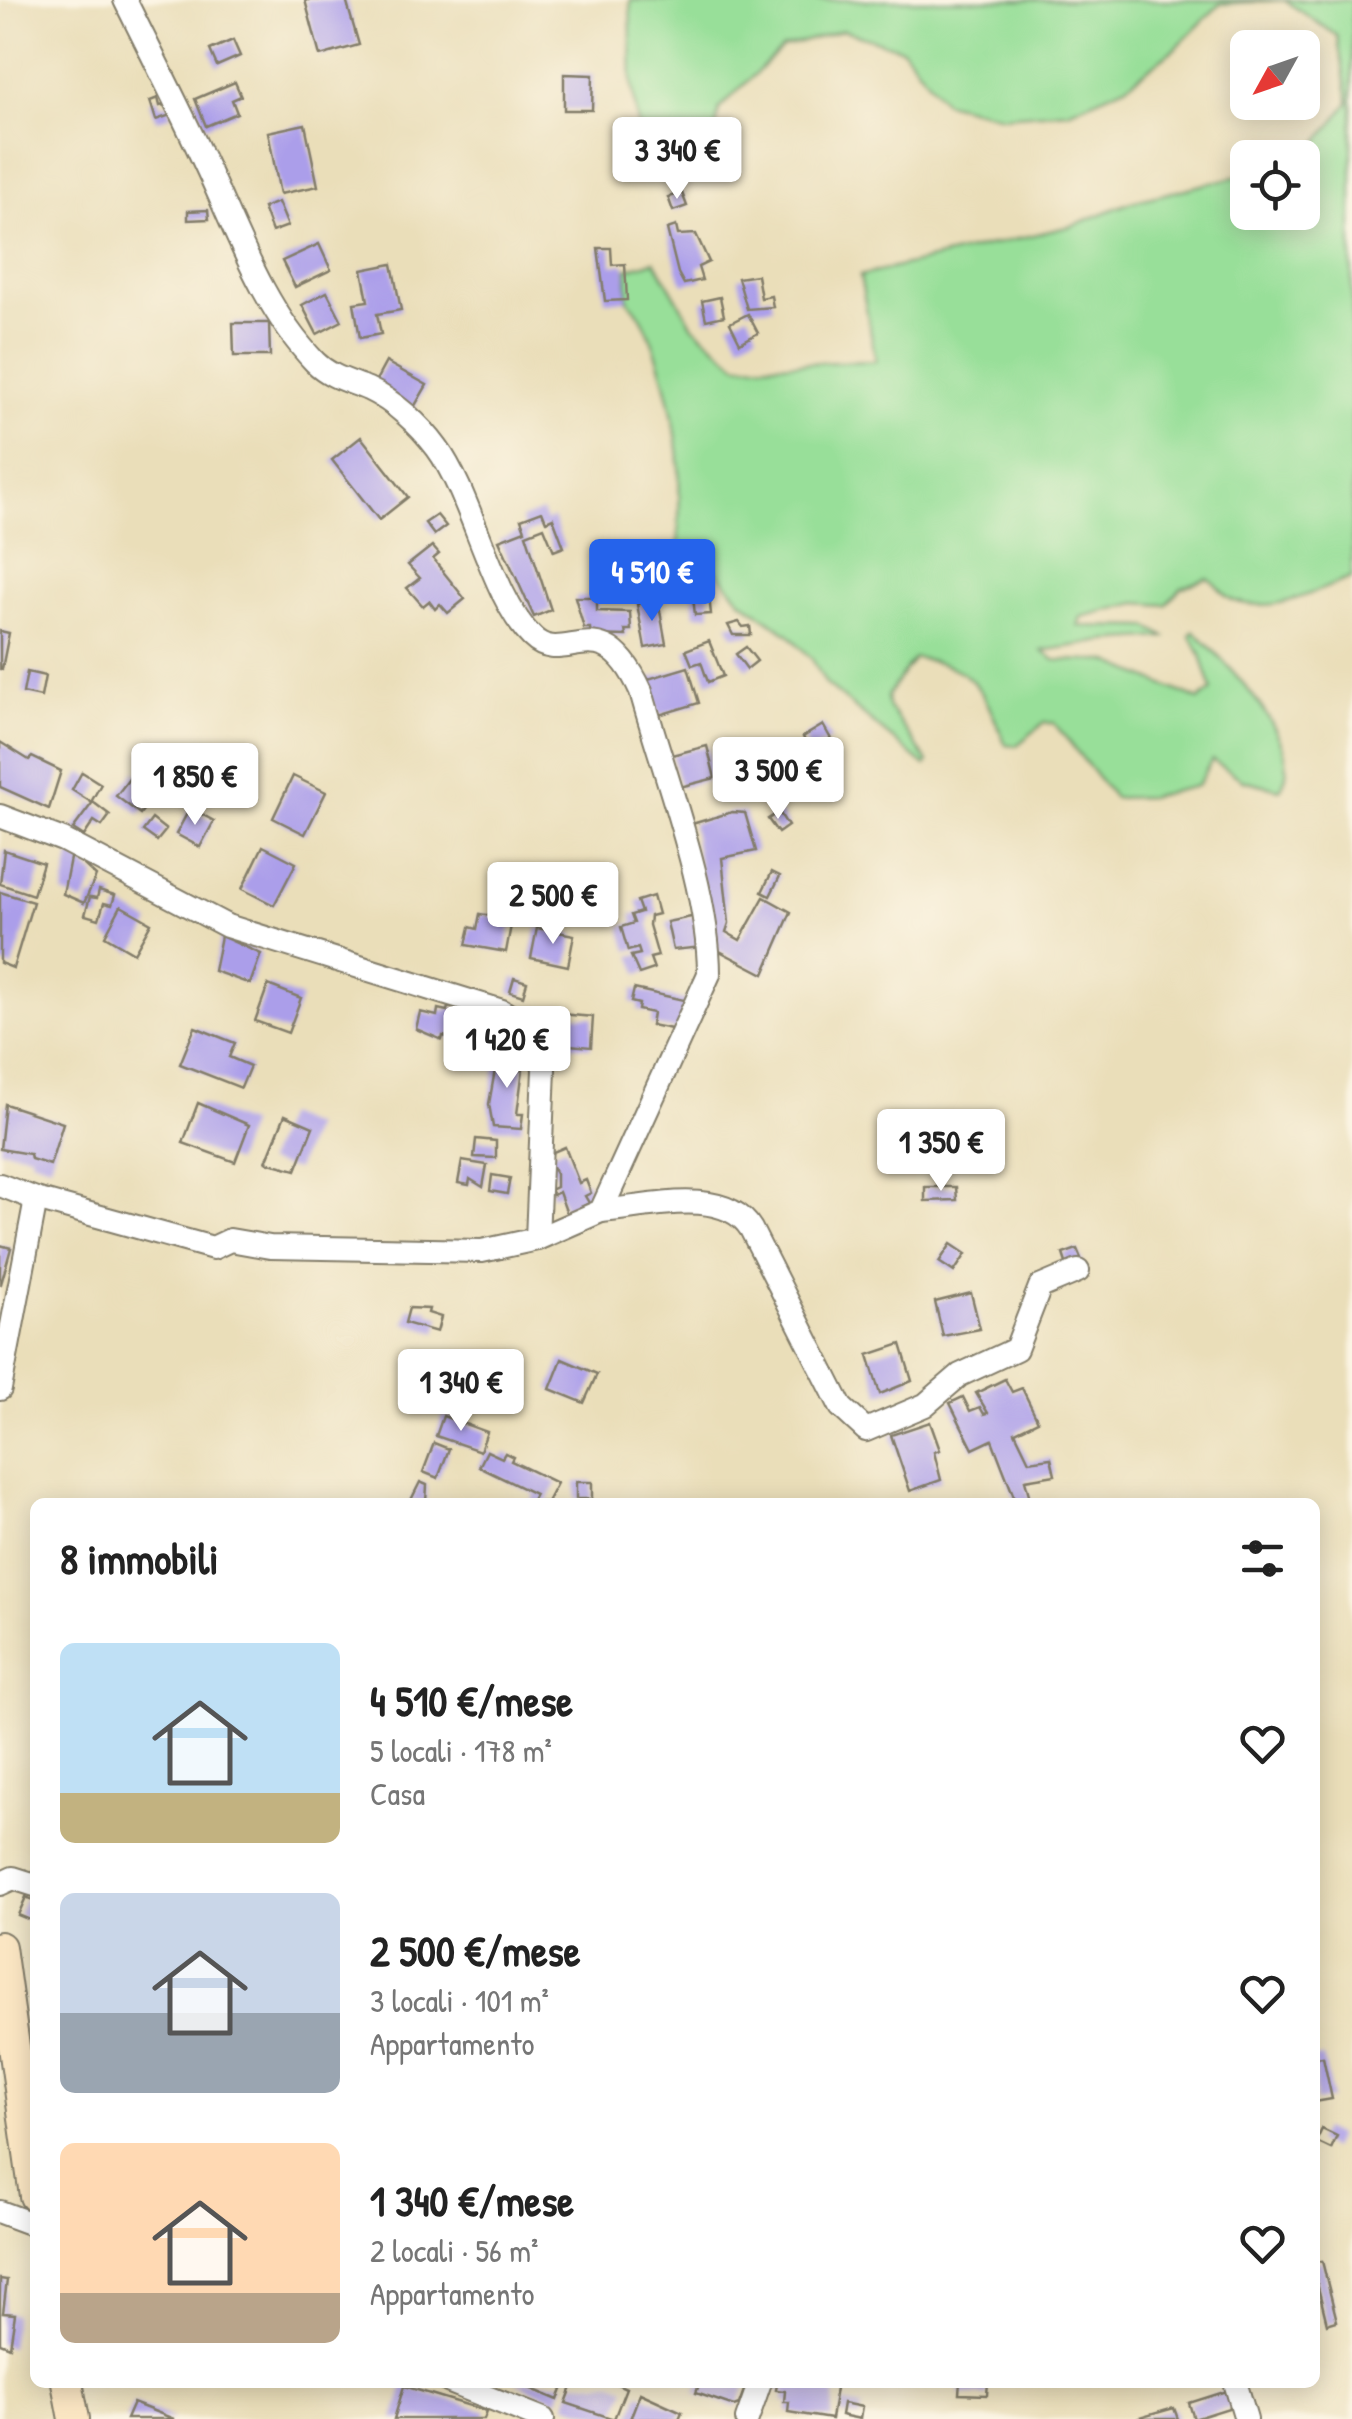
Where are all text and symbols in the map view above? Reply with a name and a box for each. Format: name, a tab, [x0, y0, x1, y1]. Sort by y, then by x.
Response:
north arrow	[1230, 30, 1320, 120]
map controls	[1230, 30, 1320, 230]
pin: 3 340 €	[585, 117, 769, 202]
text: 3 340 €	[634, 128, 720, 171]
button: locate	[1230, 140, 1320, 230]
pin: 4 510 €	[560, 539, 744, 624]
text: 4 510 €	[611, 550, 693, 593]
pin: 3 500 €	[686, 737, 870, 822]
pin: 1 850 €	[103, 743, 287, 828]
text: 3 500 €	[735, 748, 821, 791]
text: 1 850 €	[153, 754, 237, 797]
pin: 2 500 €	[461, 862, 645, 947]
text: 2 500 €	[509, 873, 597, 916]
pin: 1 420 €	[415, 1006, 599, 1091]
text: 1 420 €	[465, 1017, 549, 1060]
pin: 1 350 €	[849, 1109, 1033, 1194]
text: 1 350 €	[899, 1120, 983, 1163]
pin: 1 340 €	[369, 1349, 553, 1434]
text: 1 340 €	[420, 1360, 502, 1403]
text: 8 immobili	[60, 1530, 219, 1587]
icon: filters	[1235, 1531, 1290, 1586]
text: 4 510 €/mese	[370, 1672, 573, 1729]
icon: home	[140, 1683, 260, 1803]
icon: heart	[1235, 1716, 1290, 1771]
text: 5 locali · 178 m²	[370, 1729, 552, 1772]
text: Casa	[370, 1772, 425, 1815]
text: 2 500 €/mese	[370, 1922, 581, 1979]
icon: home	[140, 1933, 260, 2053]
icon: heart	[1235, 1966, 1290, 2021]
text: 3 locali · 101 m²	[370, 1979, 549, 2022]
text: Appartamento	[370, 2022, 534, 2065]
text: 1 340 €/mese	[370, 2172, 574, 2229]
icon: home	[140, 2183, 260, 2303]
icon: heart	[1235, 2216, 1290, 2271]
text: 2 locali · 56 m²	[370, 2229, 538, 2272]
text: Appartamento	[370, 2272, 534, 2315]

